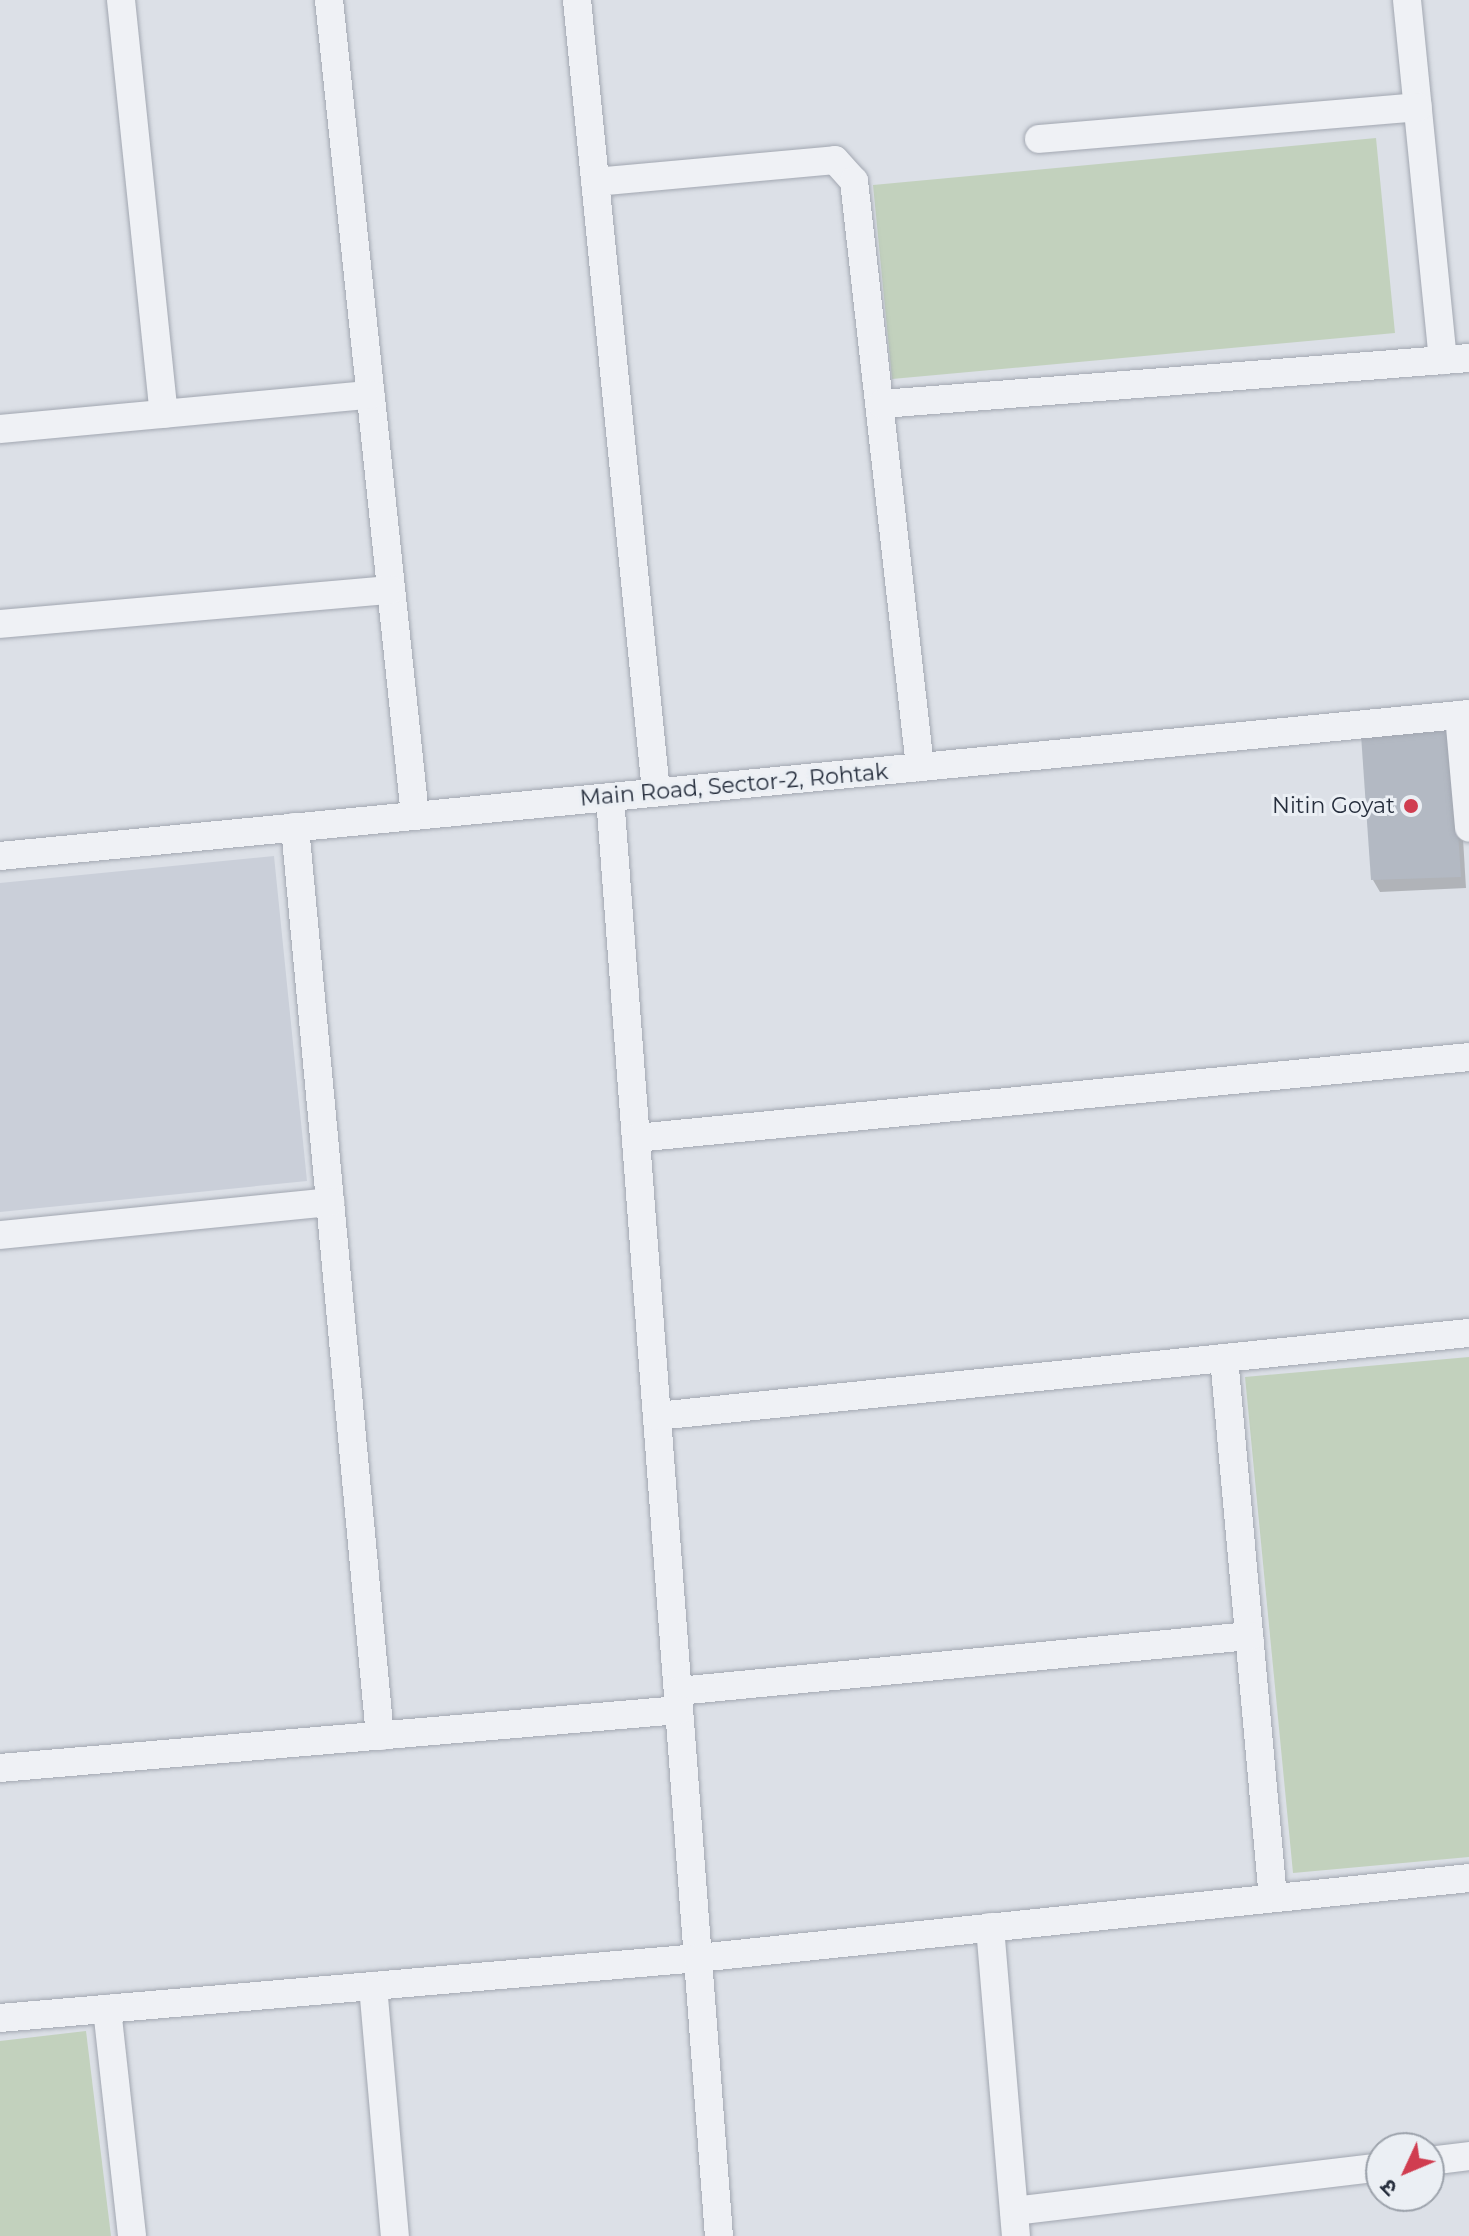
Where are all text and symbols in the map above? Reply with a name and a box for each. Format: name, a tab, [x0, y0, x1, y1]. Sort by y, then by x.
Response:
street label: Main Road, Sector-2, Rohtak	[579, 758, 889, 812]
place label: Nitin Goyat	[1272, 793, 1395, 819]
marker: Nitin Goyat	[1402, 797, 1420, 815]
north arrow	[1365, 2132, 1445, 2212]
text: उ	[1375, 2174, 1403, 2202]

